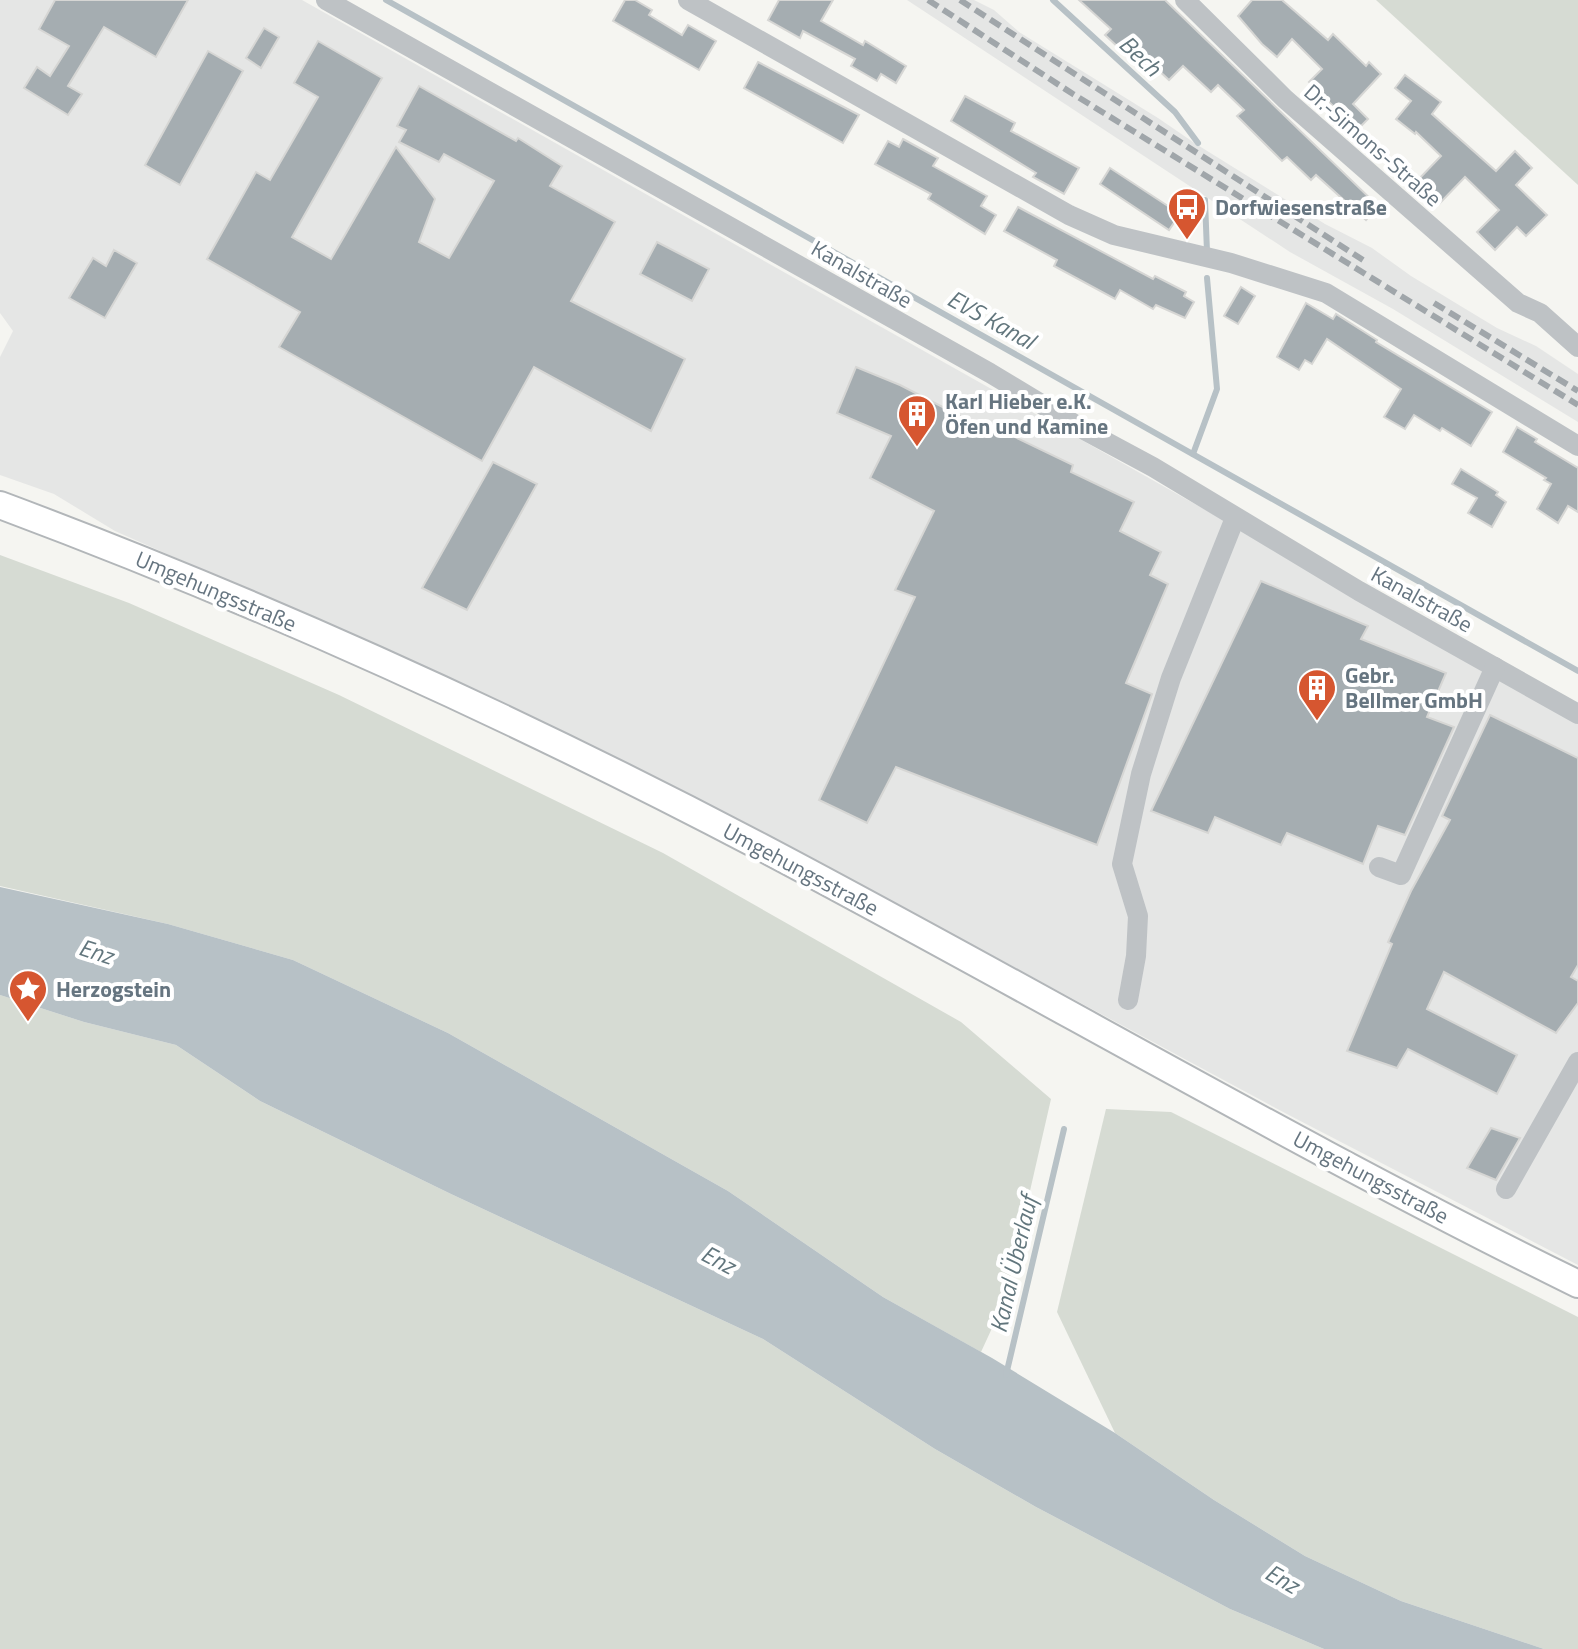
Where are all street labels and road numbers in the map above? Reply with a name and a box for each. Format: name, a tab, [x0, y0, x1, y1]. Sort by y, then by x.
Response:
street label: Dr.-Simons-Straße	[1297, 75, 1449, 215]
street label: Kanalstraße	[805, 231, 919, 317]
street label: Umgehungsstraße	[130, 542, 302, 640]
street label: Kanalstraße	[1365, 557, 1479, 641]
street label: Umgehungsstraße	[717, 814, 885, 924]
street label: Umgehungsstraße	[1287, 1122, 1455, 1232]

